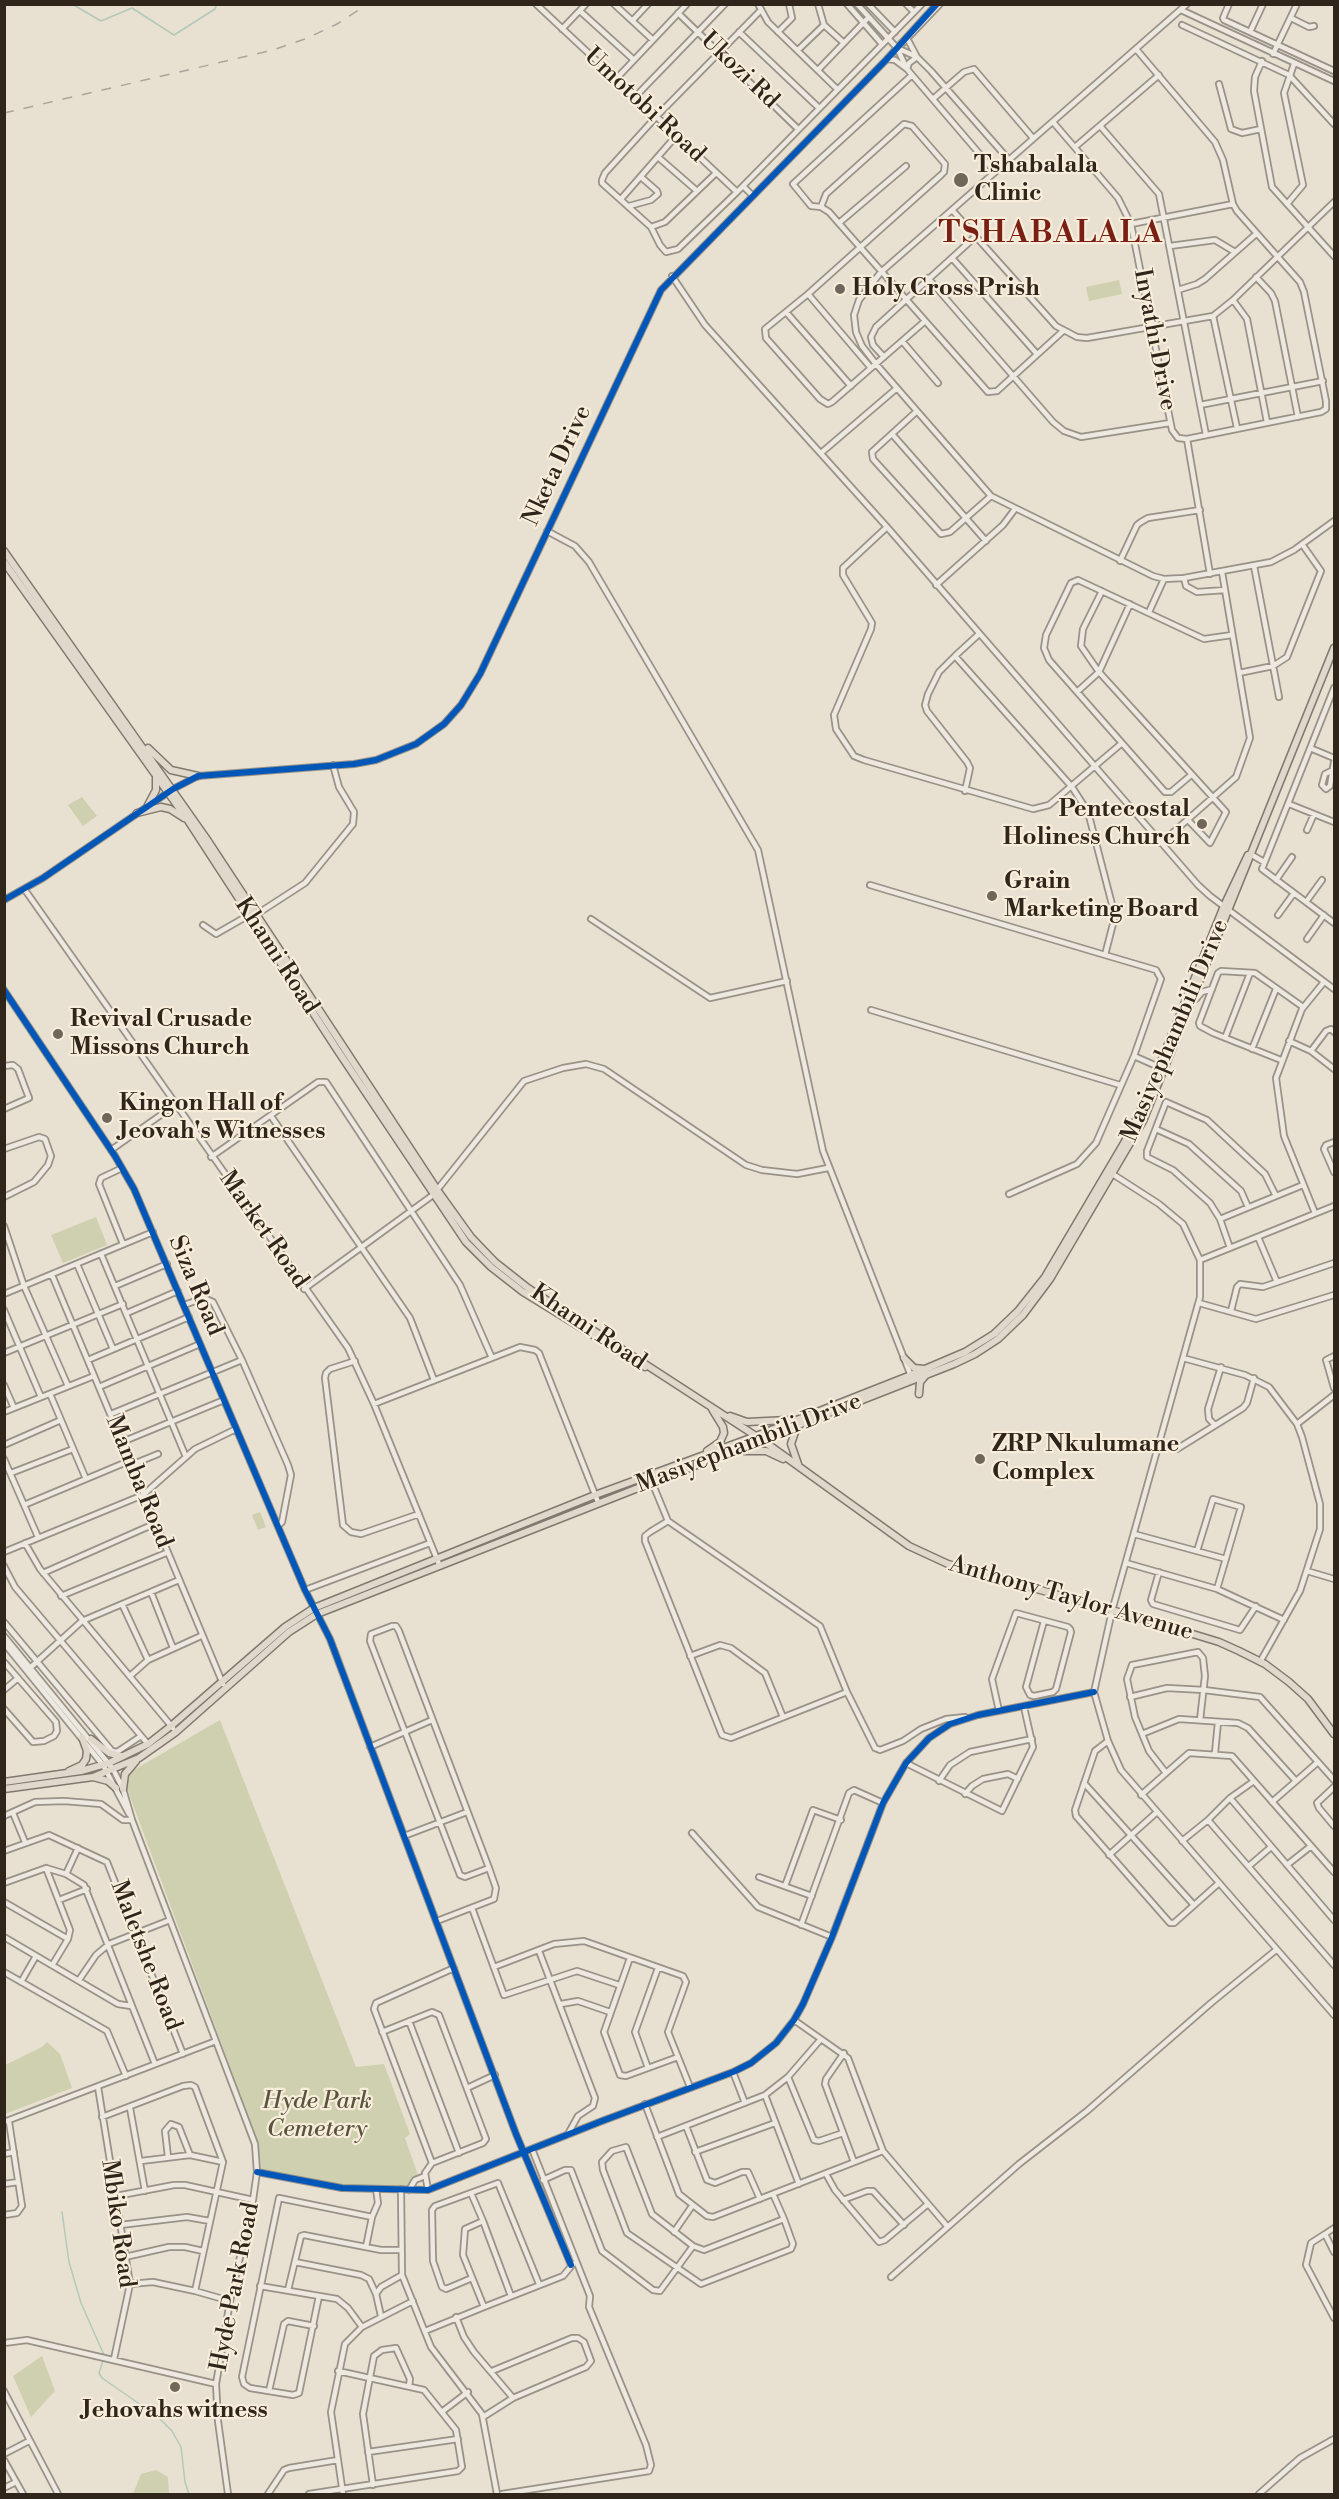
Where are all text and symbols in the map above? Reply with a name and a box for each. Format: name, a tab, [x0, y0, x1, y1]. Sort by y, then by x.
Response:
street label: Ukozi Rd	[694, 27, 784, 115]
street label: Umotobi Road	[577, 43, 711, 169]
place label: Tshabalala Clinic	[974, 152, 1098, 208]
marker: Tshabalala Clinic	[952, 171, 970, 189]
district label: TSHABALALA	[939, 217, 1163, 253]
street label: Inyathi Drive	[1126, 267, 1182, 413]
place label: Holy Cross Prish	[852, 275, 1040, 303]
marker: Holy Cross Prish	[833, 282, 847, 296]
street label: Nketa Drive	[518, 401, 598, 531]
place label: Pentecostal Holiness Church	[1003, 796, 1190, 852]
marker: Pentecostal Holiness Church	[1195, 817, 1209, 831]
place label: Grain Marketing Board	[1004, 868, 1199, 924]
marker: Grain Marketing Board	[985, 889, 999, 903]
street label: Khami Road	[228, 892, 324, 1020]
street label: Masiyephambili Drive	[1116, 915, 1236, 1147]
place label: Revival Crusade Missons Church	[70, 1006, 252, 1062]
marker: Revival Crusade Missons Church	[51, 1027, 65, 1041]
place label: Kingon Hall of Jeovah's Witnesses	[119, 1090, 326, 1146]
marker: Kingon Hall of Jeovah's Witnesses	[100, 1111, 114, 1125]
street label: Market Road	[212, 1166, 314, 1294]
street label: Siza Road	[161, 1232, 229, 1340]
street label: Khami Road	[525, 1279, 651, 1377]
street label: Masiyephambili Drive	[632, 1388, 866, 1500]
street label: Mamba Road	[98, 1411, 178, 1553]
place label: ZRP Nkulumane Complex	[992, 1431, 1179, 1487]
marker: ZRP Nkulumane Complex	[973, 1452, 987, 1466]
street label: Anthony Taylor Avenue	[946, 1550, 1196, 1648]
street label: Maletshe Road	[103, 1877, 187, 2035]
park label: Hyde Park Cemetery	[262, 2088, 372, 2144]
street label: Mbiko Road	[94, 2158, 140, 2290]
street label: Hyde Park Road	[206, 2200, 266, 2374]
marker: Jehovahs witness	[168, 2380, 182, 2394]
place label: Jehovahs witness	[82, 2397, 268, 2425]

